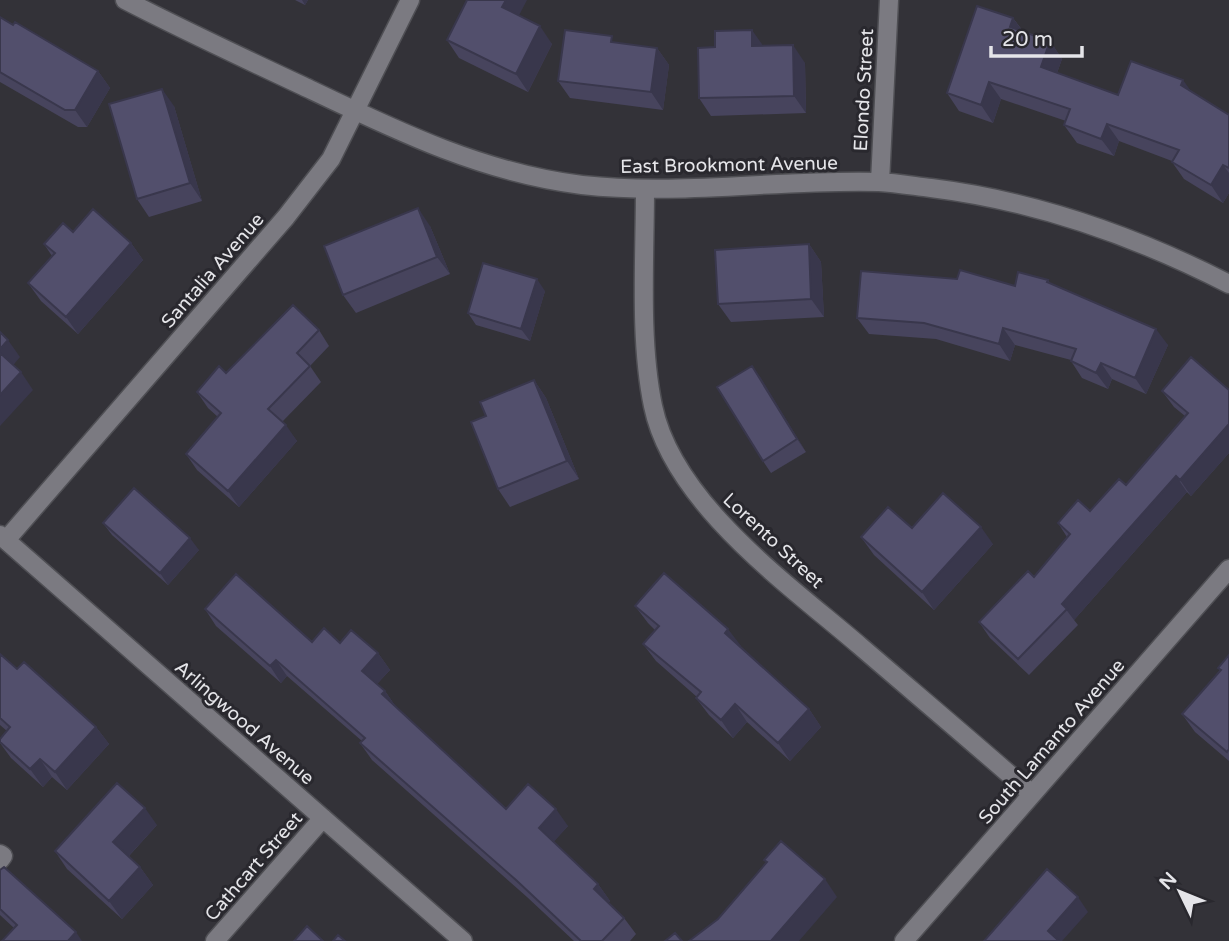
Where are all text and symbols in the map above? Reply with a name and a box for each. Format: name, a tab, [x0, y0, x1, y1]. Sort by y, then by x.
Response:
scale bar	[991, 14, 1082, 58]
text: 20 m	[1002, 27, 1053, 52]
street label: Elondo Street	[850, 28, 878, 152]
street label: East Brookmont Avenue	[620, 152, 838, 178]
street label: Santalia Avenue	[157, 209, 269, 332]
street label: Lorento Street	[718, 489, 828, 593]
street label: South Lamanto Avenue	[974, 655, 1129, 829]
street label: Arlingwood Avenue	[170, 656, 318, 789]
street label: Cathcart Street	[200, 808, 307, 926]
north arrow	[1145, 857, 1215, 927]
text: N	[1155, 868, 1182, 894]

